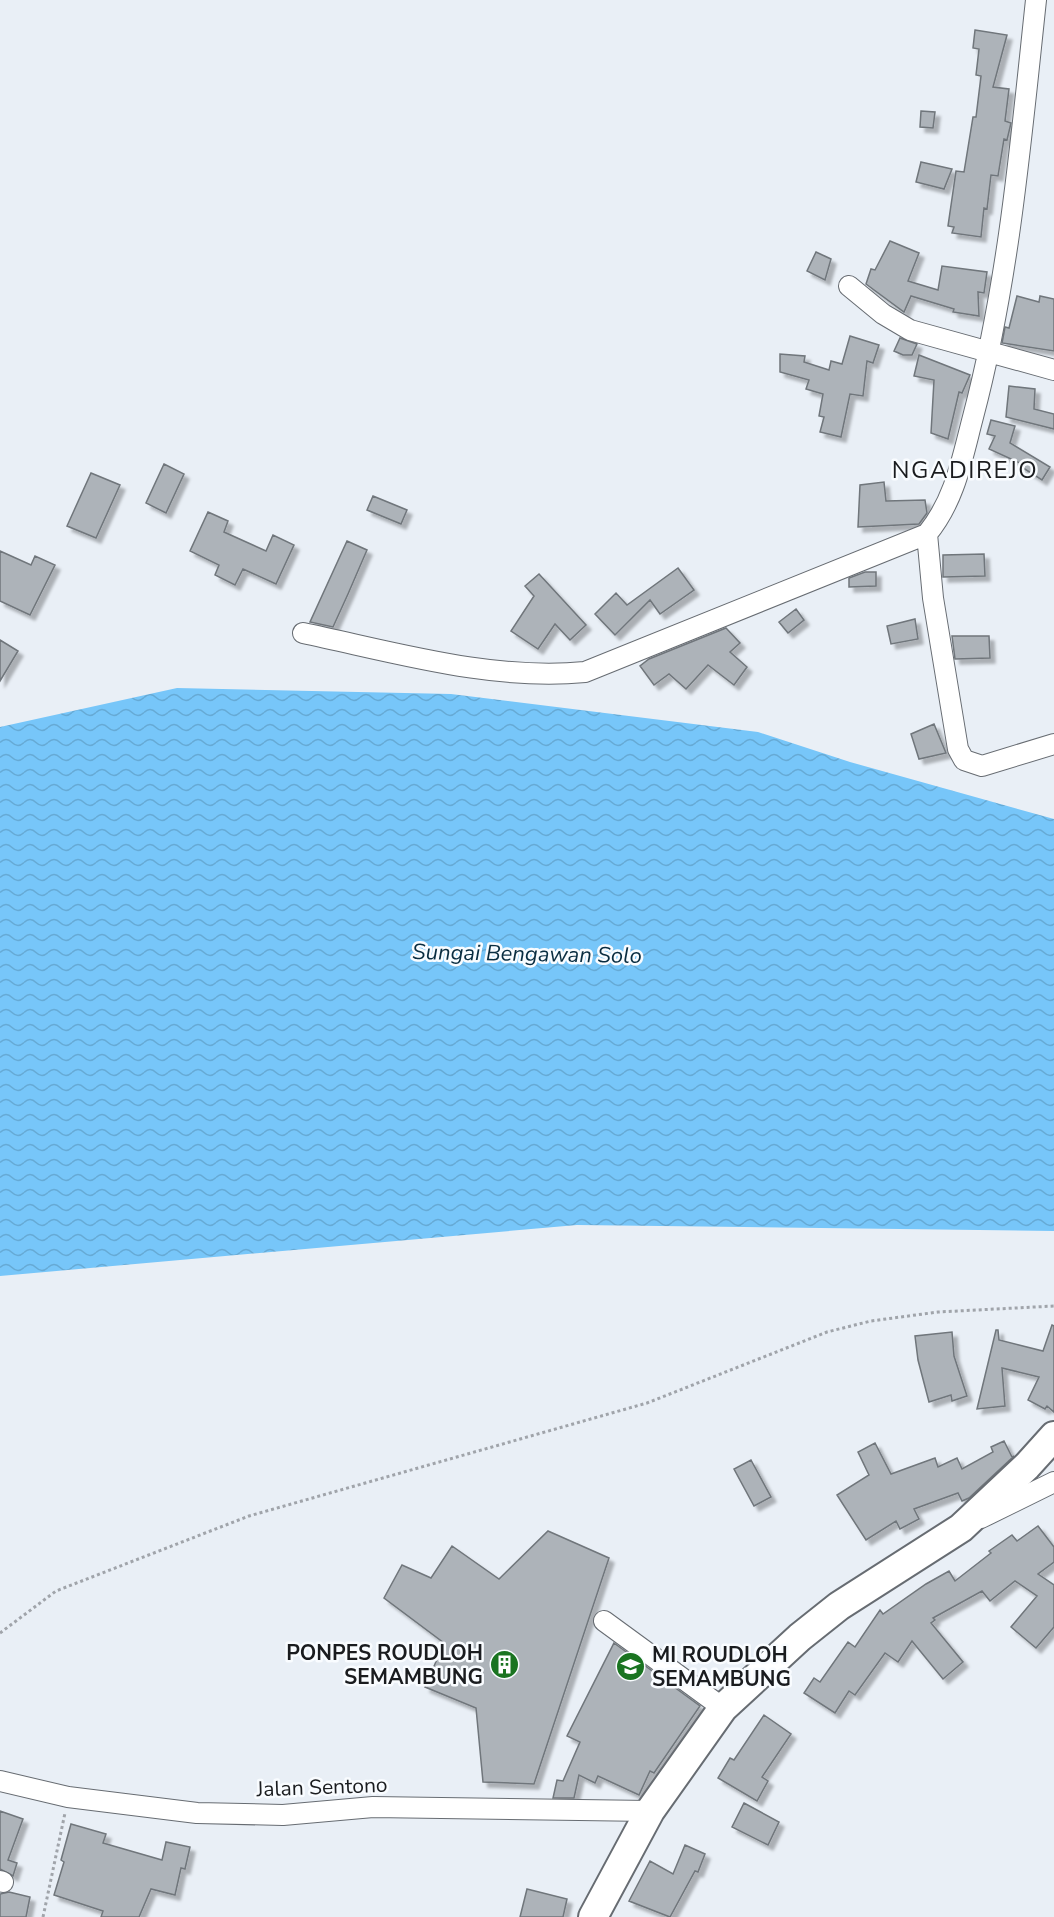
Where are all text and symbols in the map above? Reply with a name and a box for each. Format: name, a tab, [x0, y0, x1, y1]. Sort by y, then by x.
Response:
district label: NGADIREJO	[892, 454, 1038, 486]
water label: Sungai Bengawan Solo	[412, 937, 642, 971]
place label: PONPES ROUDLOH SEMAMBUNG	[286, 1639, 483, 1691]
place label: MI ROUDLOH SEMAMBUNG	[652, 1641, 791, 1693]
building icon: PONPES ROUDLOH SEMAMBUNG	[488, 1649, 520, 1681]
school or university icon: MI ROUDLOH SEMAMBUNG	[615, 1651, 647, 1683]
street label: Jalan Sentono	[255, 1771, 388, 1803]

